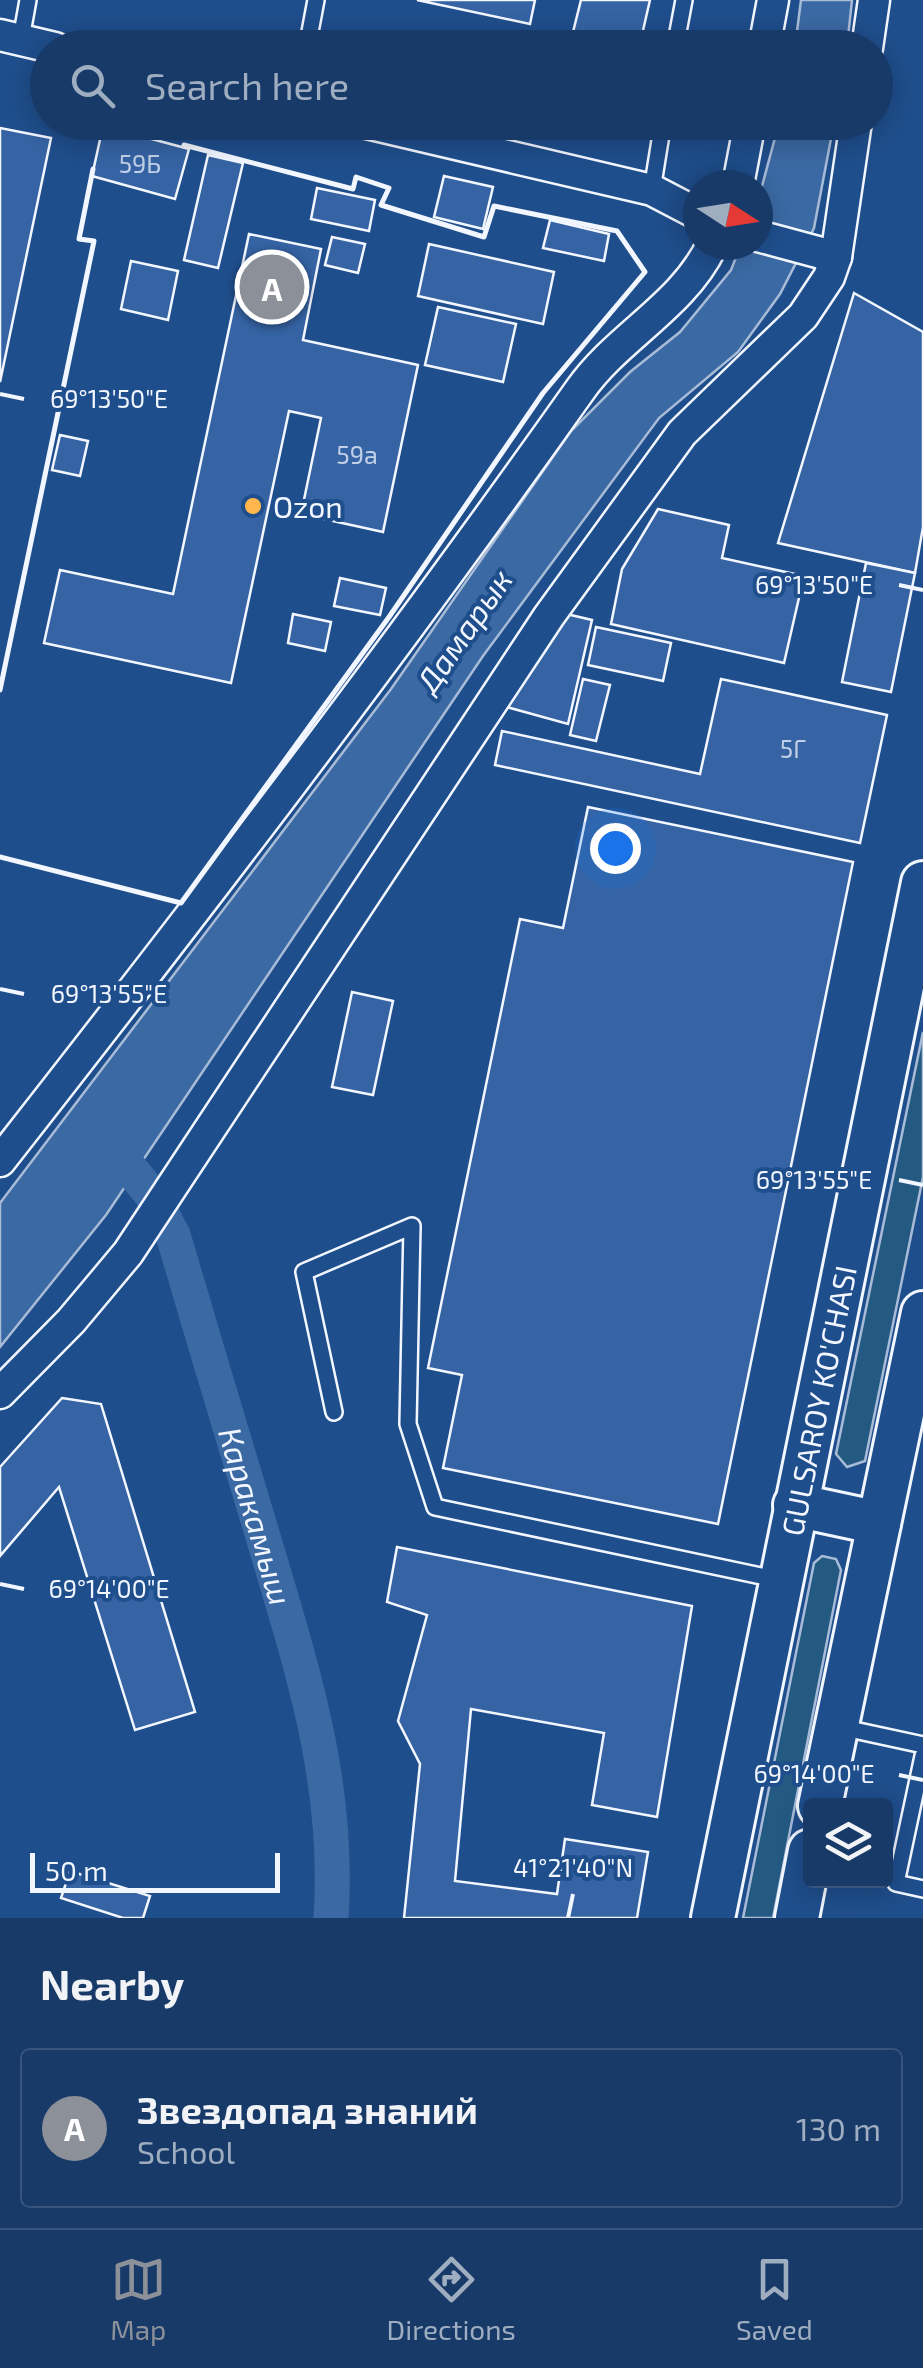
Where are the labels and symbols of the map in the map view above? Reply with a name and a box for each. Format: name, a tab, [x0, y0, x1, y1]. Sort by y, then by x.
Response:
house number: 59Б	[119, 148, 161, 178]
north arrow	[683, 170, 773, 260]
pin: A	[240, 250, 304, 324]
text: 69°13'50"E	[50, 383, 168, 413]
house number: 59а	[336, 439, 378, 469]
place label: Ozon	[273, 488, 343, 524]
marker: Ozon	[242, 495, 264, 517]
water label: Дамарык	[406, 561, 519, 700]
text: 69°13'50"E	[755, 569, 873, 599]
house number: 5Г	[780, 733, 806, 763]
your location	[590, 823, 641, 874]
text: 69°13'55"E	[51, 978, 167, 1008]
text: 69°13'55"E	[756, 1164, 872, 1194]
street label: GULSAROY KO'CHASI	[773, 1262, 863, 1539]
water label: Каракамыш	[212, 1422, 301, 1609]
text: 69°14'00"E	[48, 1573, 170, 1603]
text: 69°14'00"E	[753, 1758, 875, 1788]
scale bar	[30, 1848, 280, 1892]
text: 41°21'40"N	[513, 1852, 633, 1882]

